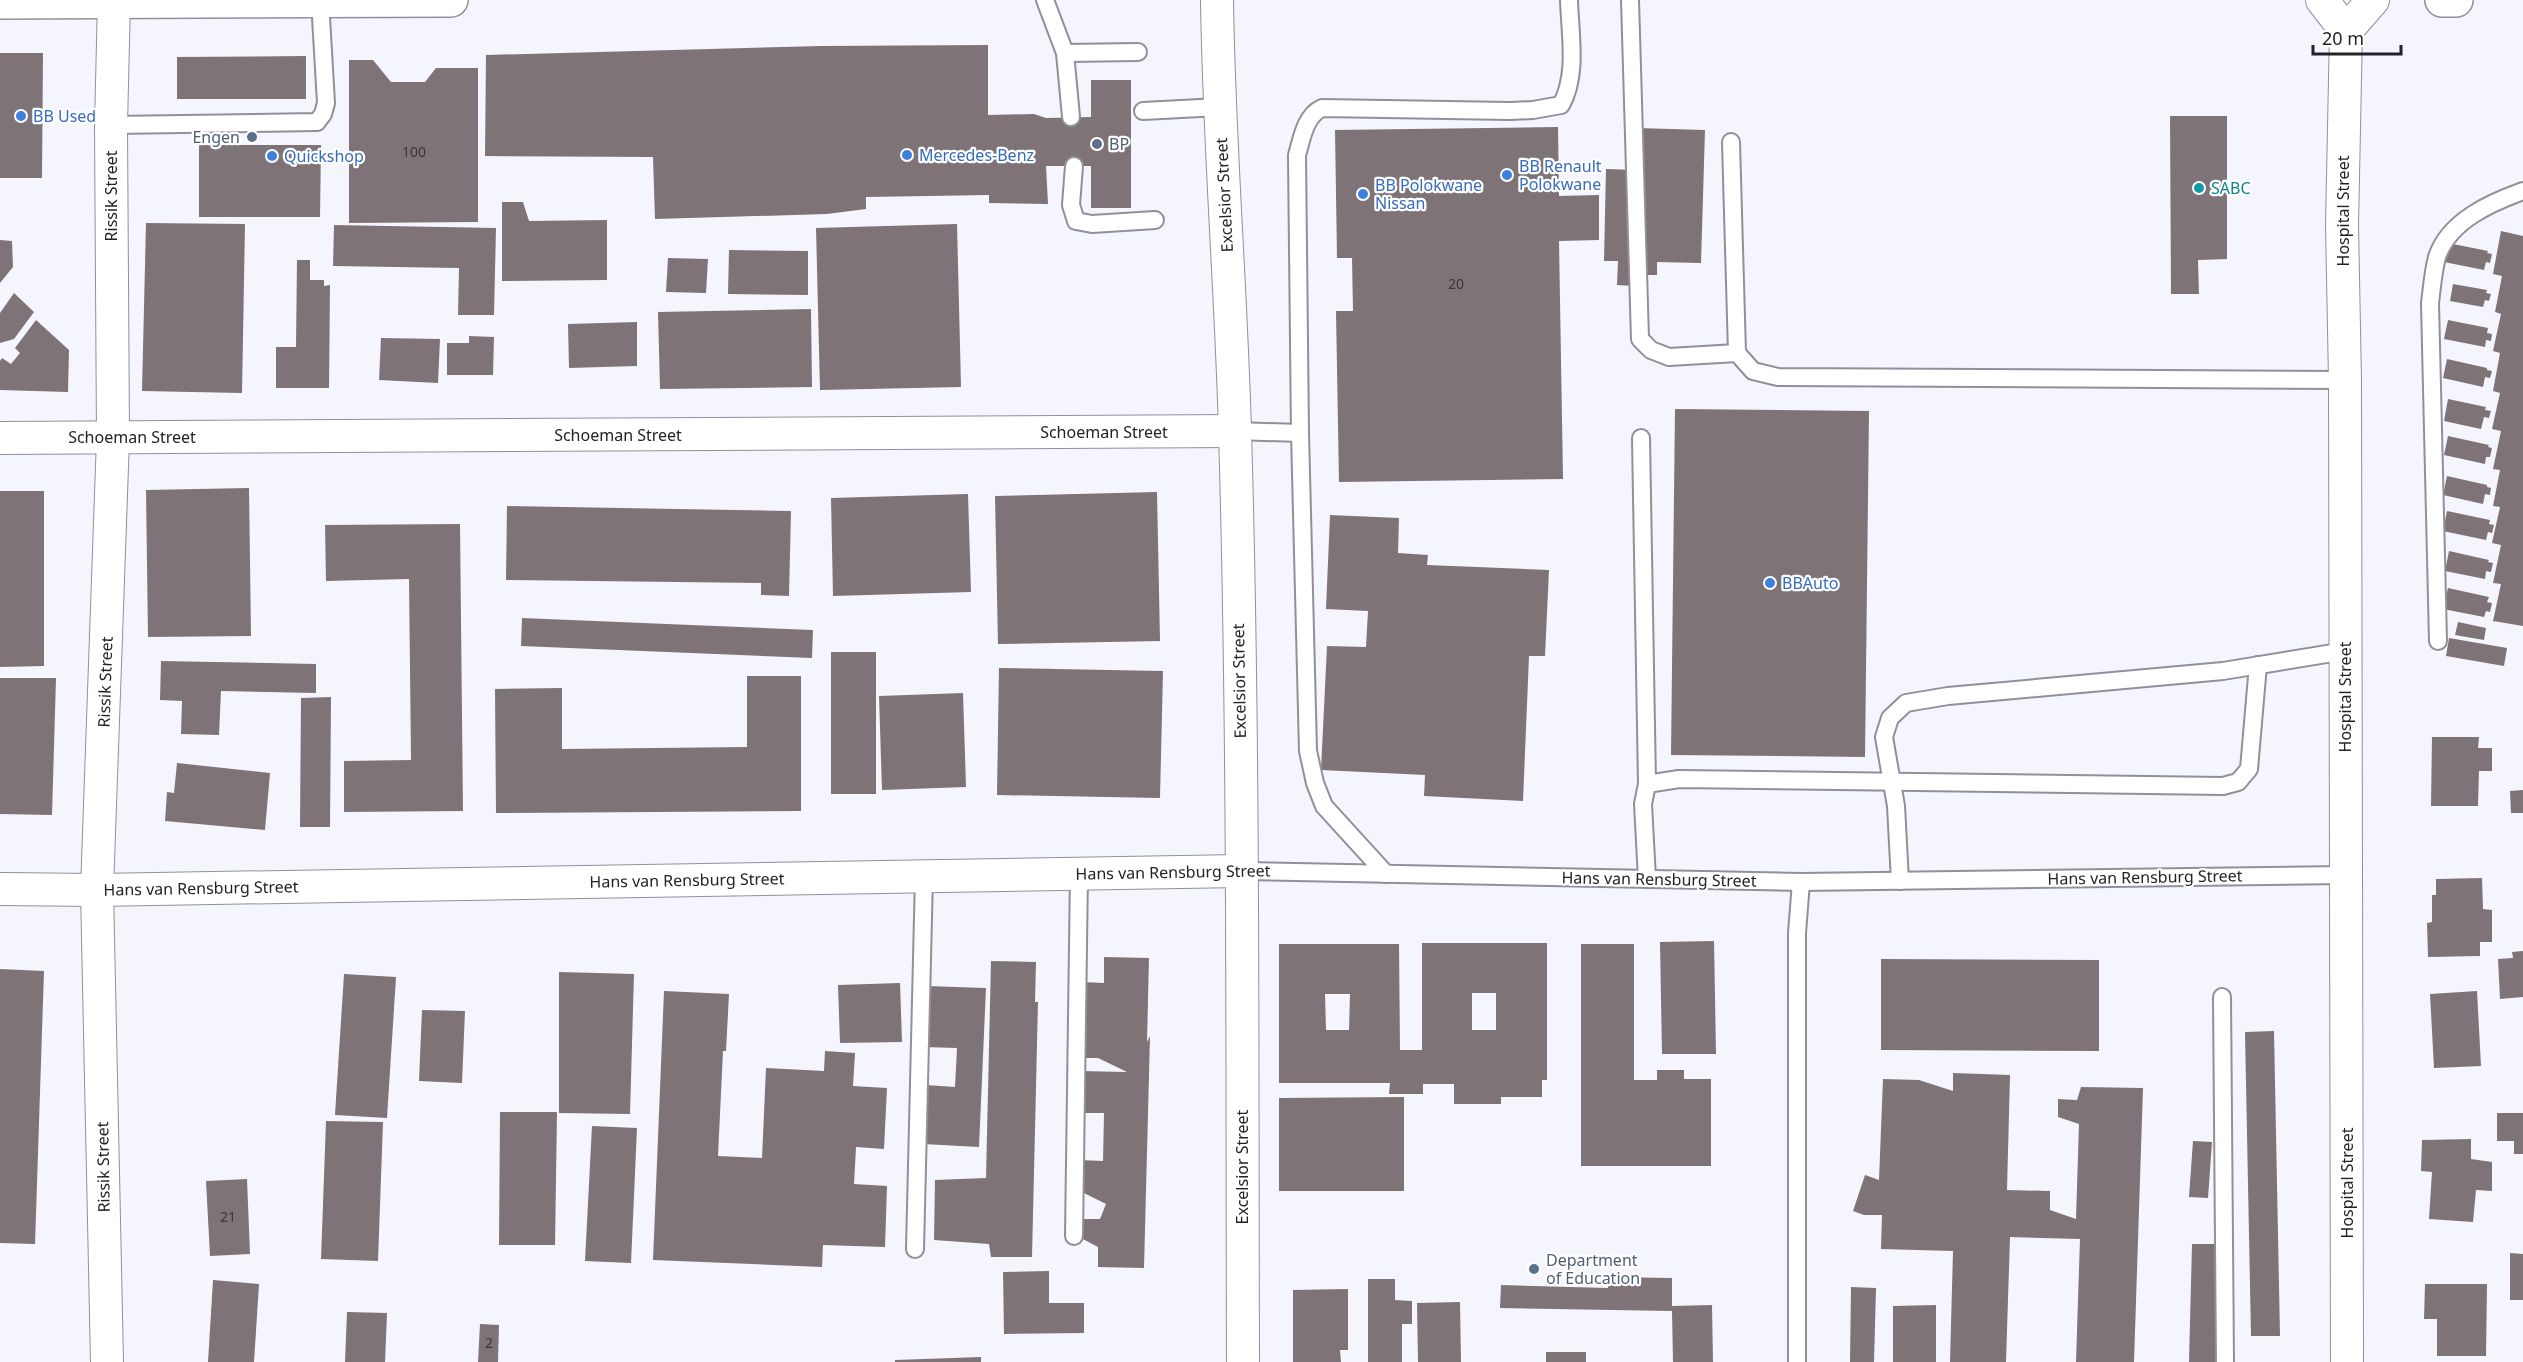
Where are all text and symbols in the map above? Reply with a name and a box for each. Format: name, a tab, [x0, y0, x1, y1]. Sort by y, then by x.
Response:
scale bar	[2313, 18, 2402, 56]
text: 20 m	[2322, 26, 2364, 50]
place label: BB Used	[33, 105, 96, 127]
marker: BB Used	[14, 109, 28, 123]
place label: Engen	[192, 126, 240, 148]
marker: Engen	[245, 130, 259, 144]
place label: BP	[1109, 133, 1129, 155]
marker: BP	[1090, 137, 1104, 151]
street label: Excelsior Street	[1210, 137, 1238, 253]
house number: 100	[402, 142, 426, 161]
place label: Mercedes-Benz	[919, 144, 1034, 166]
place label: Quickshop	[284, 145, 364, 167]
marker: Mercedes-Benz	[900, 148, 914, 162]
marker: Quickshop	[265, 149, 279, 163]
street label: Rissik Street	[100, 150, 122, 241]
place label: BB Renault Polokwane	[1519, 155, 1602, 195]
street label: Hospital Street	[2332, 155, 2354, 266]
marker: BB Renault Polokwane	[1500, 168, 1514, 182]
place label: BB Polokwane Nissan	[1375, 174, 1482, 214]
place label: SABC	[2211, 177, 2251, 199]
marker: SABC	[2192, 181, 2206, 195]
marker: BB Polokwane Nissan	[1356, 187, 1370, 201]
house number: 20	[1448, 274, 1464, 293]
street label: Schoeman Street	[1040, 421, 1168, 443]
street label: Schoeman Street	[554, 424, 682, 446]
street label: Schoeman Street	[68, 426, 196, 448]
place label: BBAuto	[1782, 572, 1838, 594]
marker: BBAuto	[1763, 576, 1777, 590]
street label: Excelsior Street	[1227, 623, 1251, 739]
street label: Rissik Street	[92, 636, 118, 728]
street label: Hospital Street	[2334, 641, 2356, 752]
street label: Hans van Rensburg Street	[1075, 859, 1271, 885]
street label: Hans van Rensburg Street	[2047, 864, 2243, 890]
street label: Hans van Rensburg Street	[1561, 866, 1757, 892]
street label: Hans van Rensburg Street	[589, 867, 785, 893]
street label: Hans van Rensburg Street	[103, 875, 299, 901]
street label: Excelsior Street	[1231, 1109, 1253, 1224]
street label: Rissik Street	[91, 1121, 115, 1213]
street label: Hospital Street	[2336, 1127, 2358, 1238]
house number: 21	[220, 1207, 236, 1226]
place label: Department of Education	[1546, 1249, 1640, 1289]
marker: Department of Education	[1527, 1262, 1541, 1276]
house number: 2	[485, 1333, 493, 1352]

